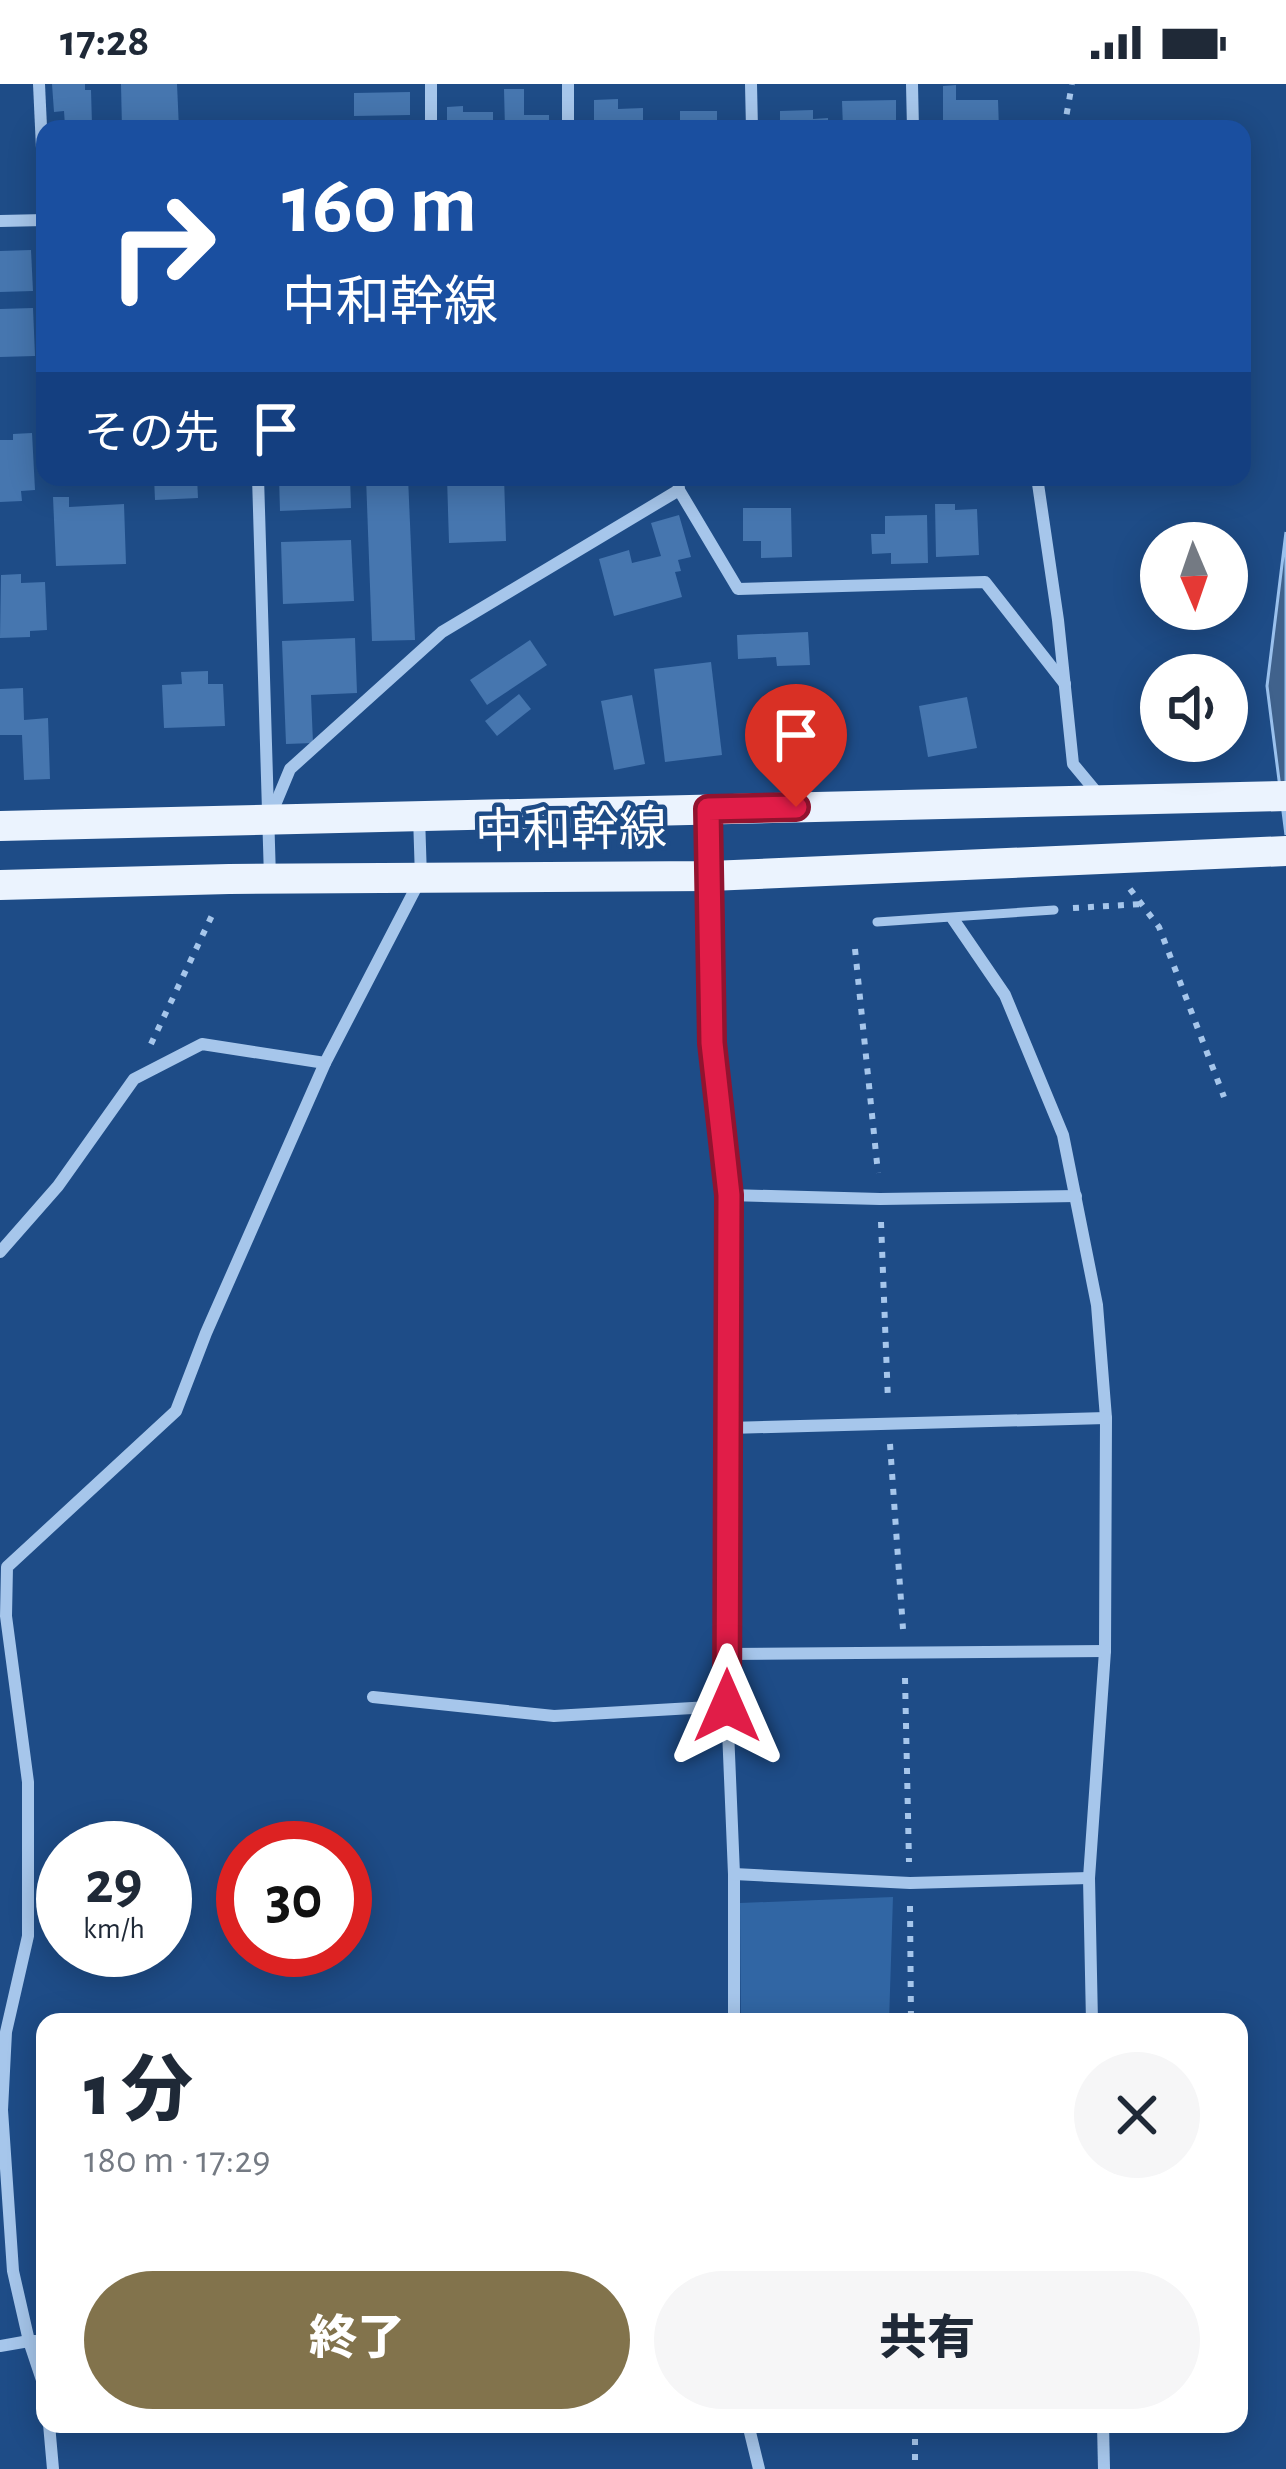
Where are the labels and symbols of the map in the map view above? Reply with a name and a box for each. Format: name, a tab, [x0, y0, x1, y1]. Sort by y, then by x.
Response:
north arrow	[1140, 522, 1248, 630]
pin	[745, 684, 847, 807]
street label: 中和幹線	[475, 803, 667, 858]
position arrow	[664, 1643, 790, 1769]
speed limit sign: 30	[216, 1821, 372, 1977]

